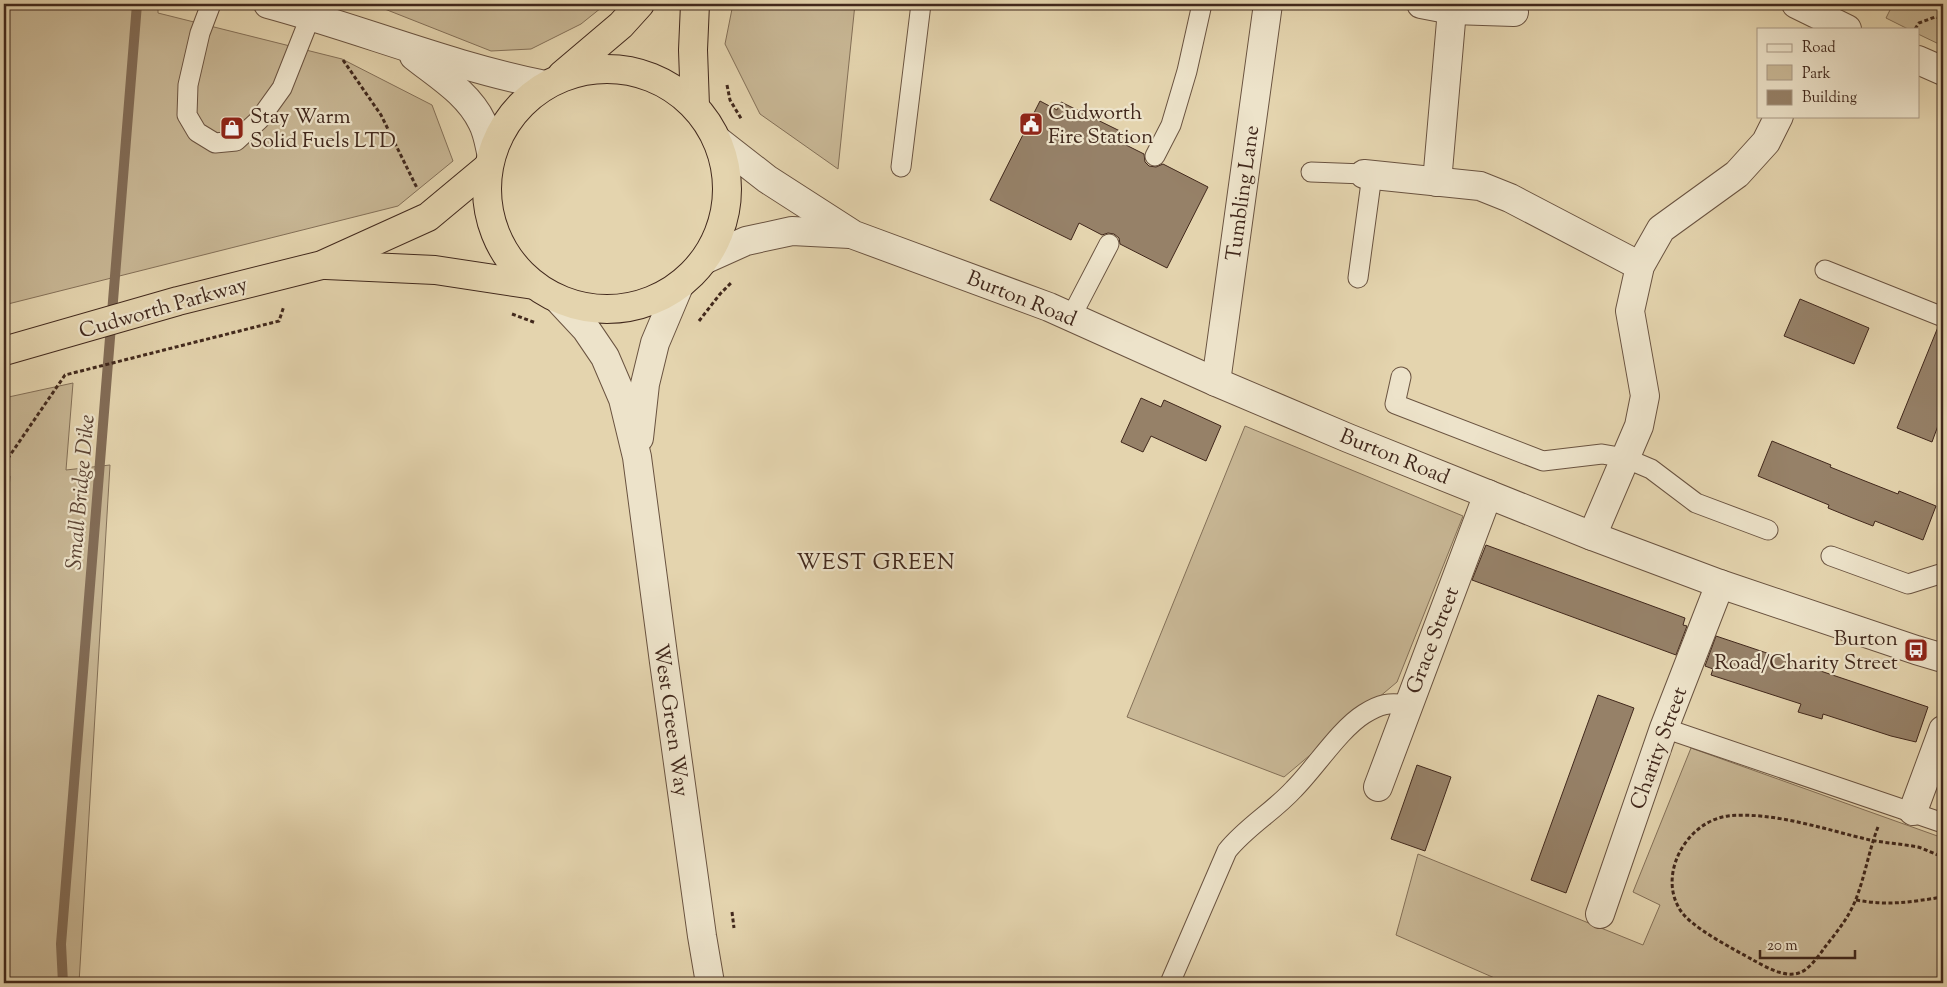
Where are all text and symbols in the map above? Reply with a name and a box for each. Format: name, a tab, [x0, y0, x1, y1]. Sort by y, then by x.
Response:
legend	[1757, 28, 1920, 118]
text: Road	[1802, 38, 1836, 59]
text: Park	[1802, 64, 1831, 85]
text: Building	[1802, 88, 1857, 109]
place label: Cudworth Fire Station	[1048, 99, 1153, 153]
place label: Stay Warm Solid Fuels LTD	[250, 103, 396, 157]
public building icon: Cudworth Fire Station	[1018, 111, 1044, 137]
shop icon: Stay Warm Solid Fuels LTD	[219, 115, 245, 141]
street label: Tumbling Lane	[1220, 124, 1268, 263]
street label: Burton Road	[962, 264, 1081, 336]
street label: Cudworth Parkway	[76, 270, 252, 347]
water label: Small Bridge Dike	[59, 413, 105, 571]
street label: Burton Road	[1335, 422, 1454, 494]
district label: WEST GREEN	[797, 548, 955, 580]
street label: Grace Street	[1400, 583, 1468, 699]
place label: Burton Road/Charity Street	[1714, 625, 1898, 679]
bus stop icon: Burton Road/Charity Street	[1903, 637, 1929, 663]
street label: West Green Way	[644, 642, 696, 799]
street label: Charity Street	[1624, 683, 1696, 814]
scale bar	[1760, 927, 1854, 959]
text: 20 m	[1767, 936, 1798, 957]

